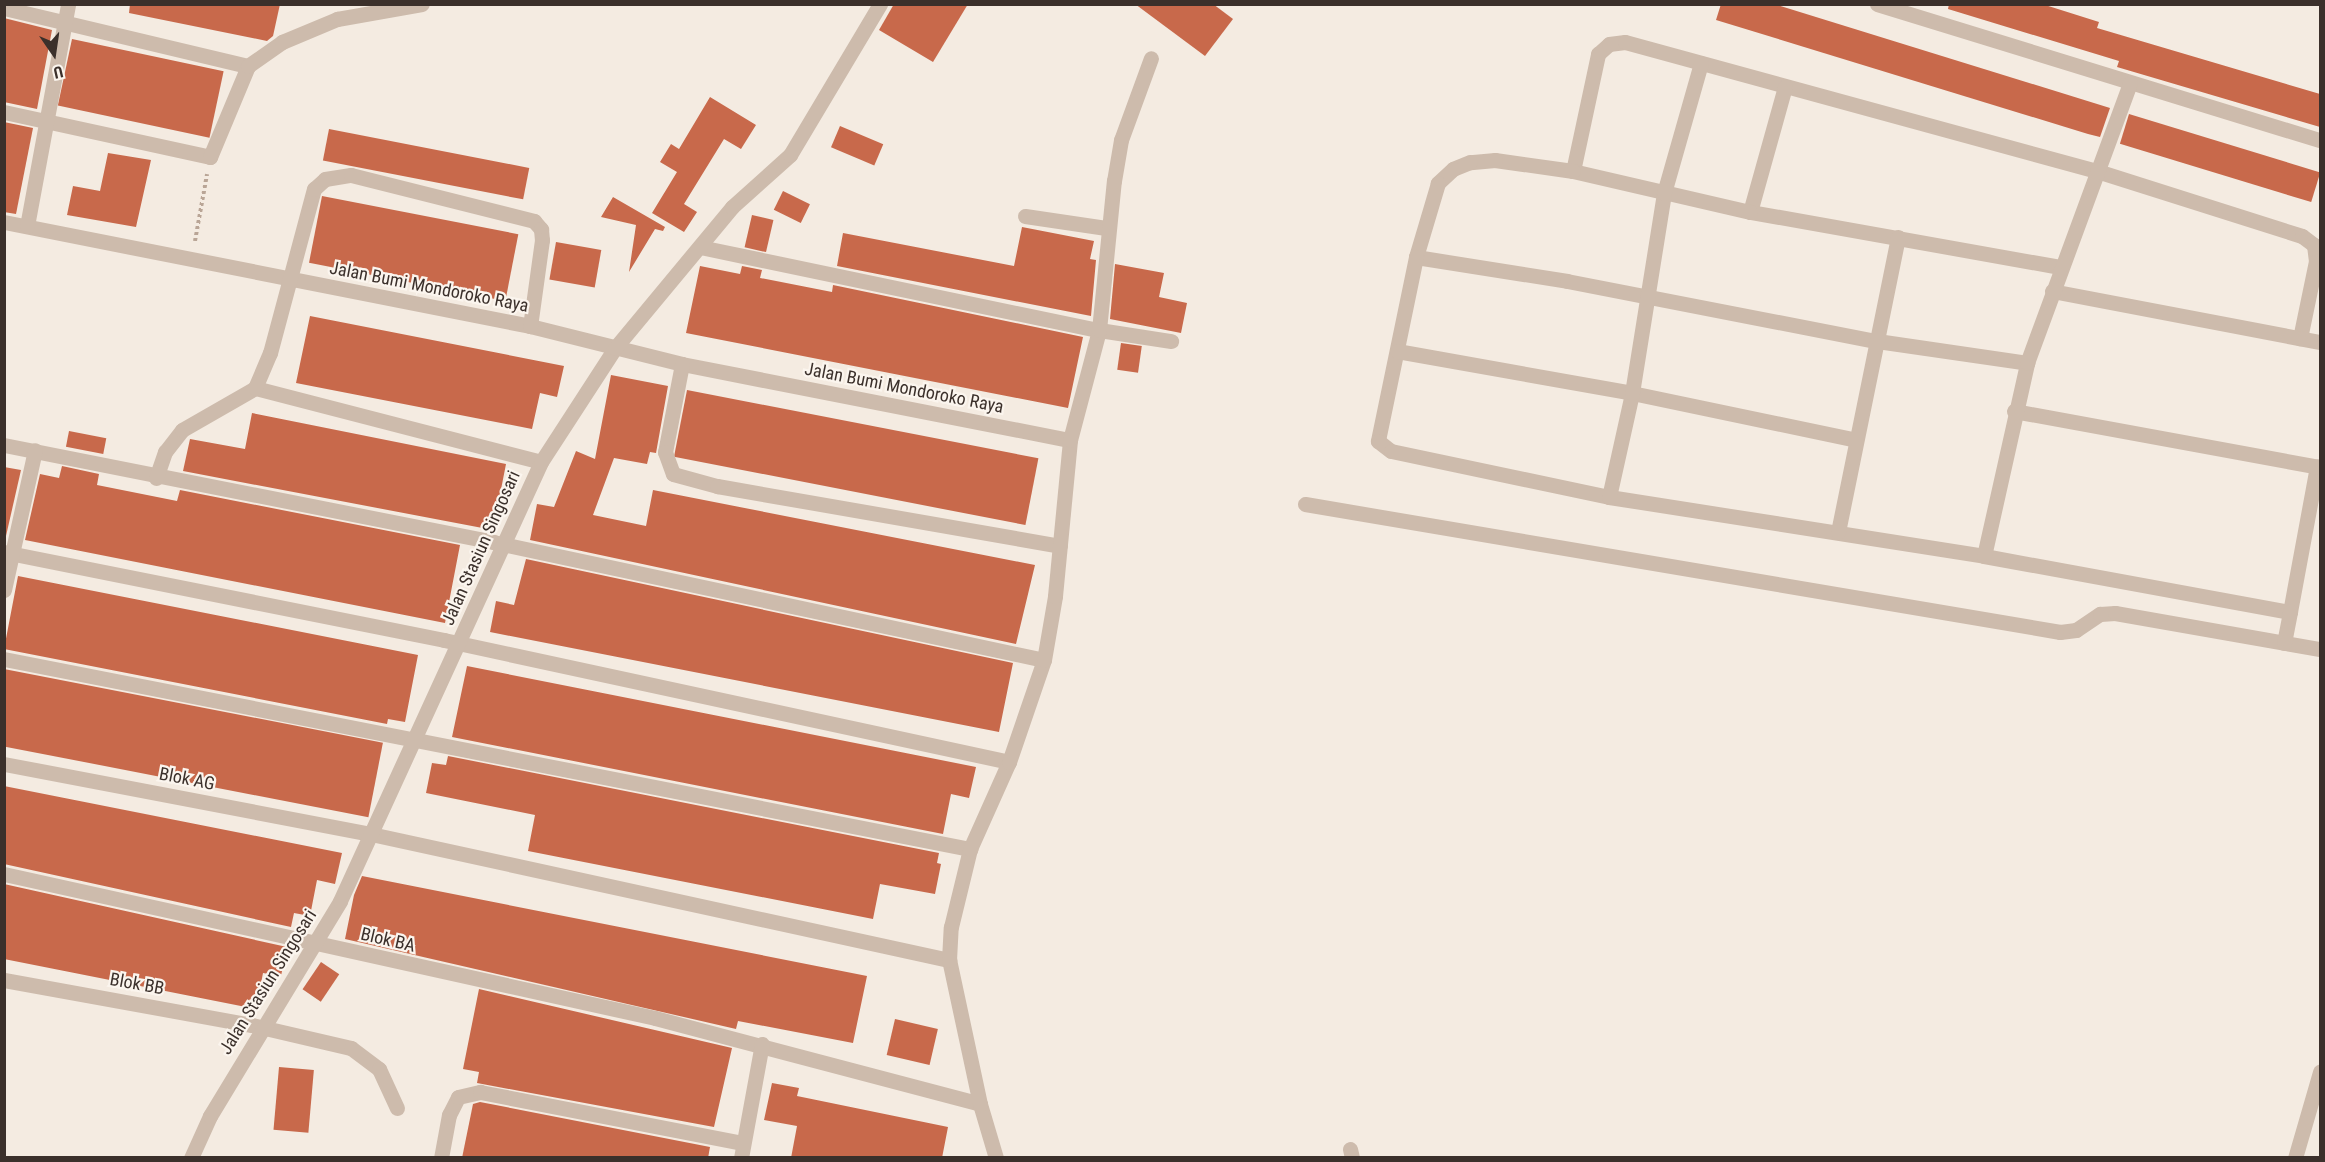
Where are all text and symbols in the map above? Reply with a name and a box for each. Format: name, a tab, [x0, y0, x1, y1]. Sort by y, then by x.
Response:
north arrow	[24, 24, 84, 84]
text: U	[52, 62, 65, 82]
street label: Jalan Bumi Mondoroko Raya	[328, 257, 530, 317]
street label: Jalan Bumi Mondoroko Raya	[803, 358, 1005, 418]
street label: Jalan Stasiun Singosari	[437, 467, 525, 629]
street label: Blok AG	[157, 763, 217, 795]
street label: Jalan Stasiun Singosari	[215, 906, 321, 1058]
street label: Blok BA	[359, 923, 417, 957]
street label: Blok BB	[108, 969, 166, 999]

